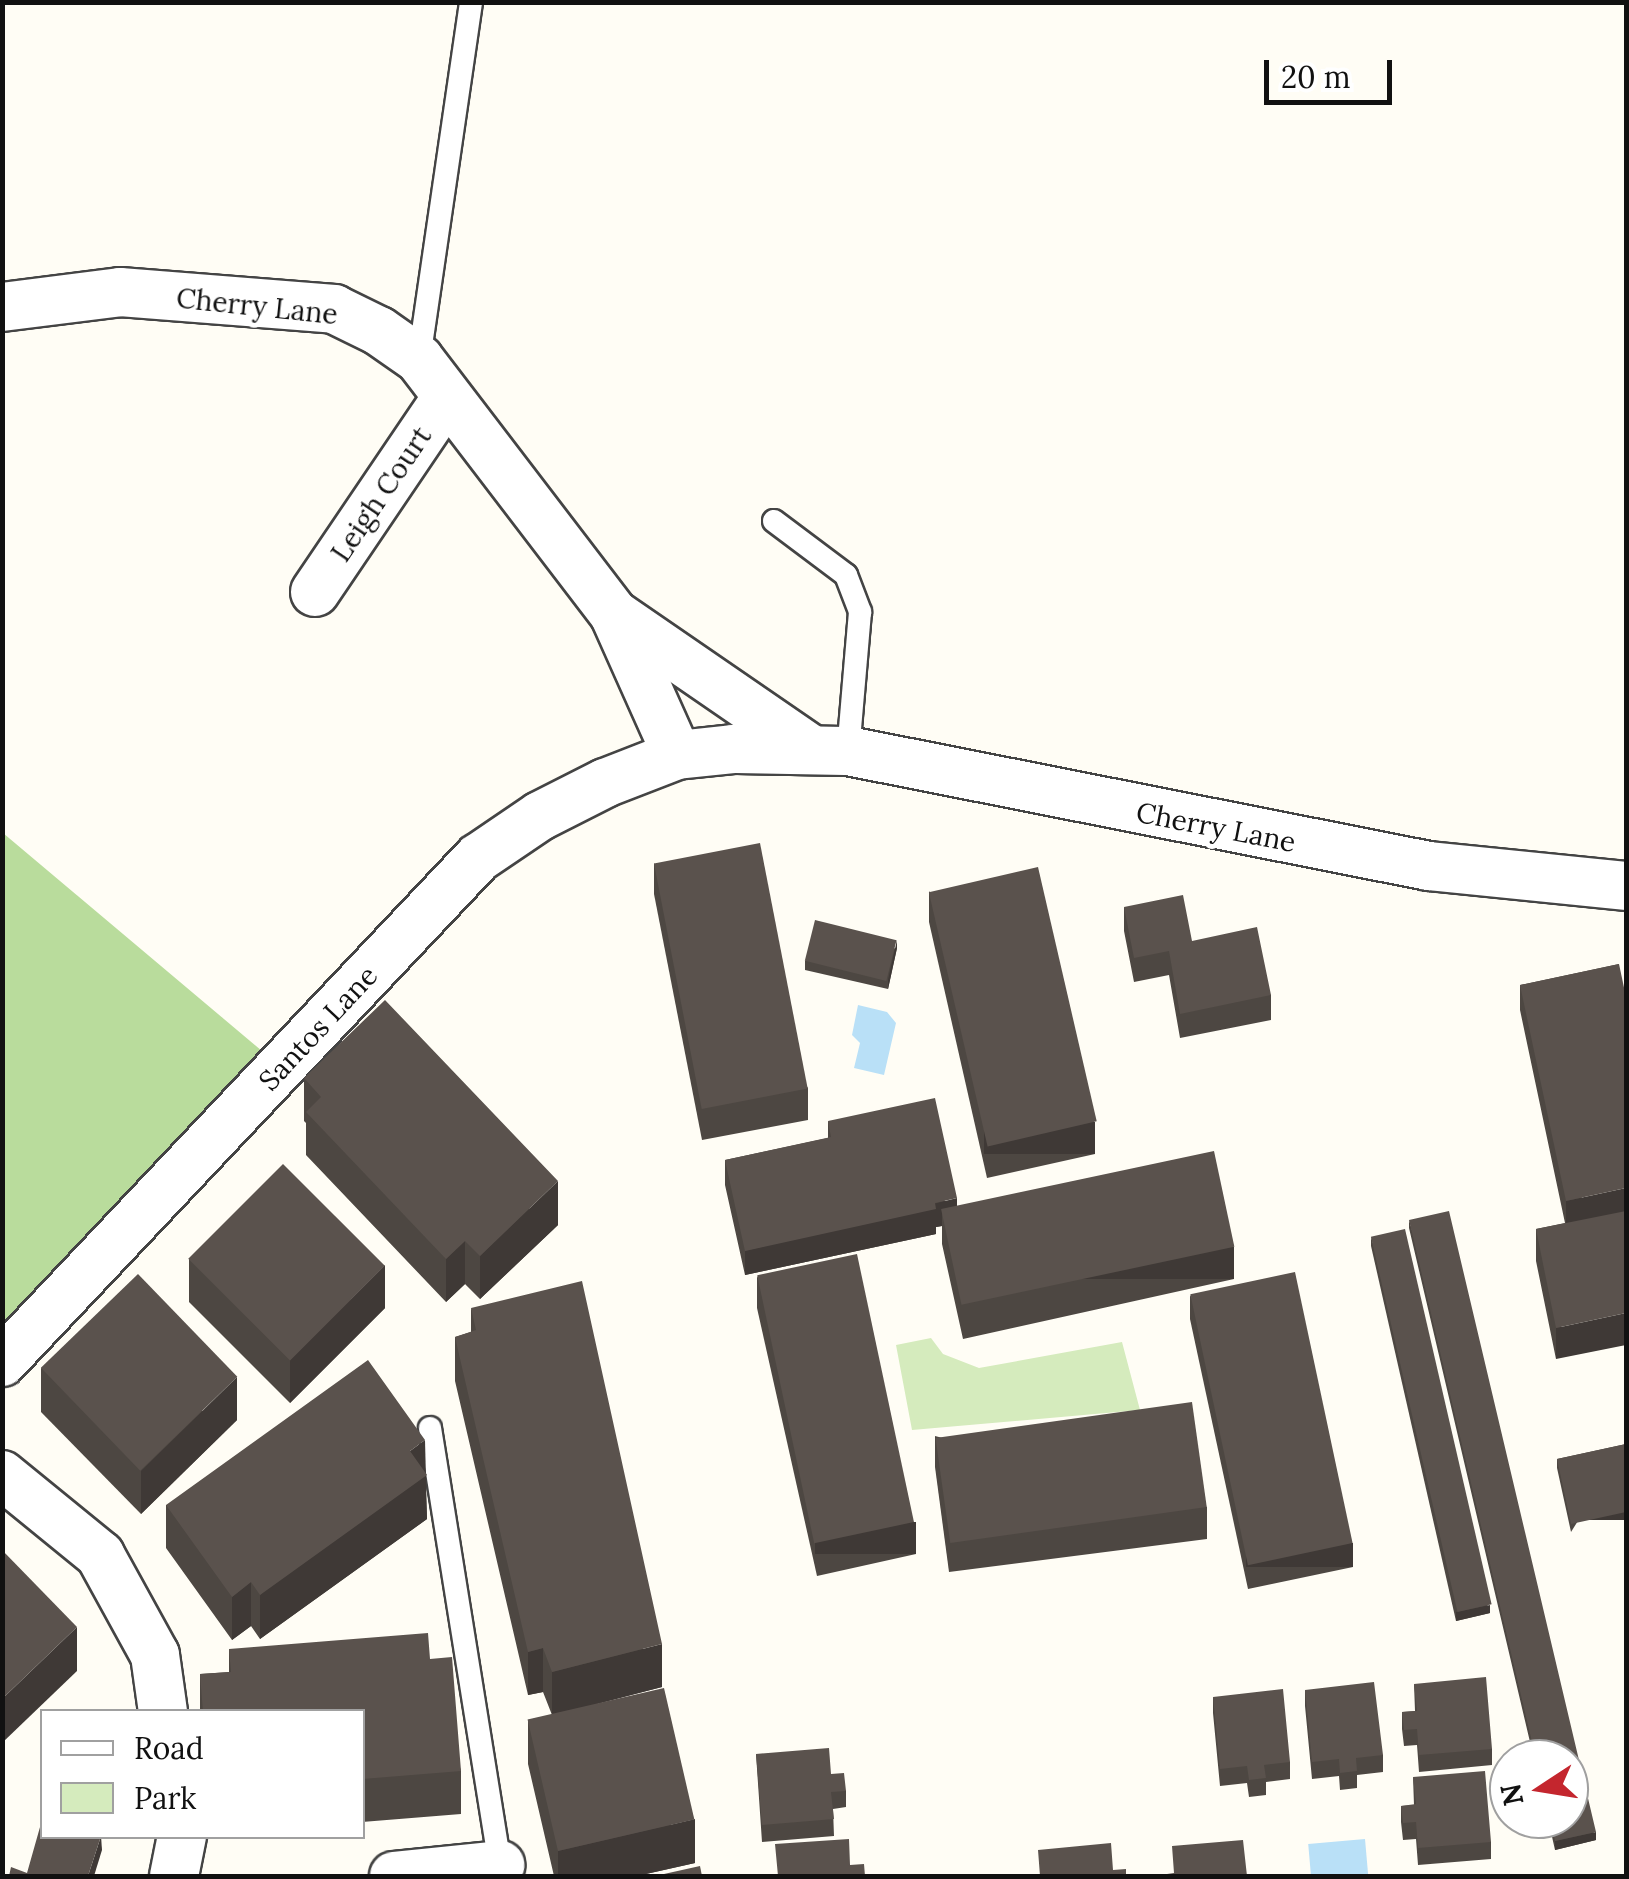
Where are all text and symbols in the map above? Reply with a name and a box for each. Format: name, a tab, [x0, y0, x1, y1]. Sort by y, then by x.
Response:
scale bar	[1269, 40, 1396, 102]
text: 20 m	[1281, 58, 1350, 96]
street label: Cherry Lane	[175, 281, 339, 331]
street label: Leigh Court	[324, 420, 438, 568]
street label: Cherry Lane	[1133, 795, 1299, 859]
street label: Santos Lane	[252, 959, 384, 1097]
legend	[40, 1709, 365, 1839]
text: Road	[134, 1729, 204, 1767]
north arrow	[1489, 1739, 1589, 1839]
text: Park	[134, 1779, 196, 1817]
text: N	[1492, 1780, 1531, 1809]

